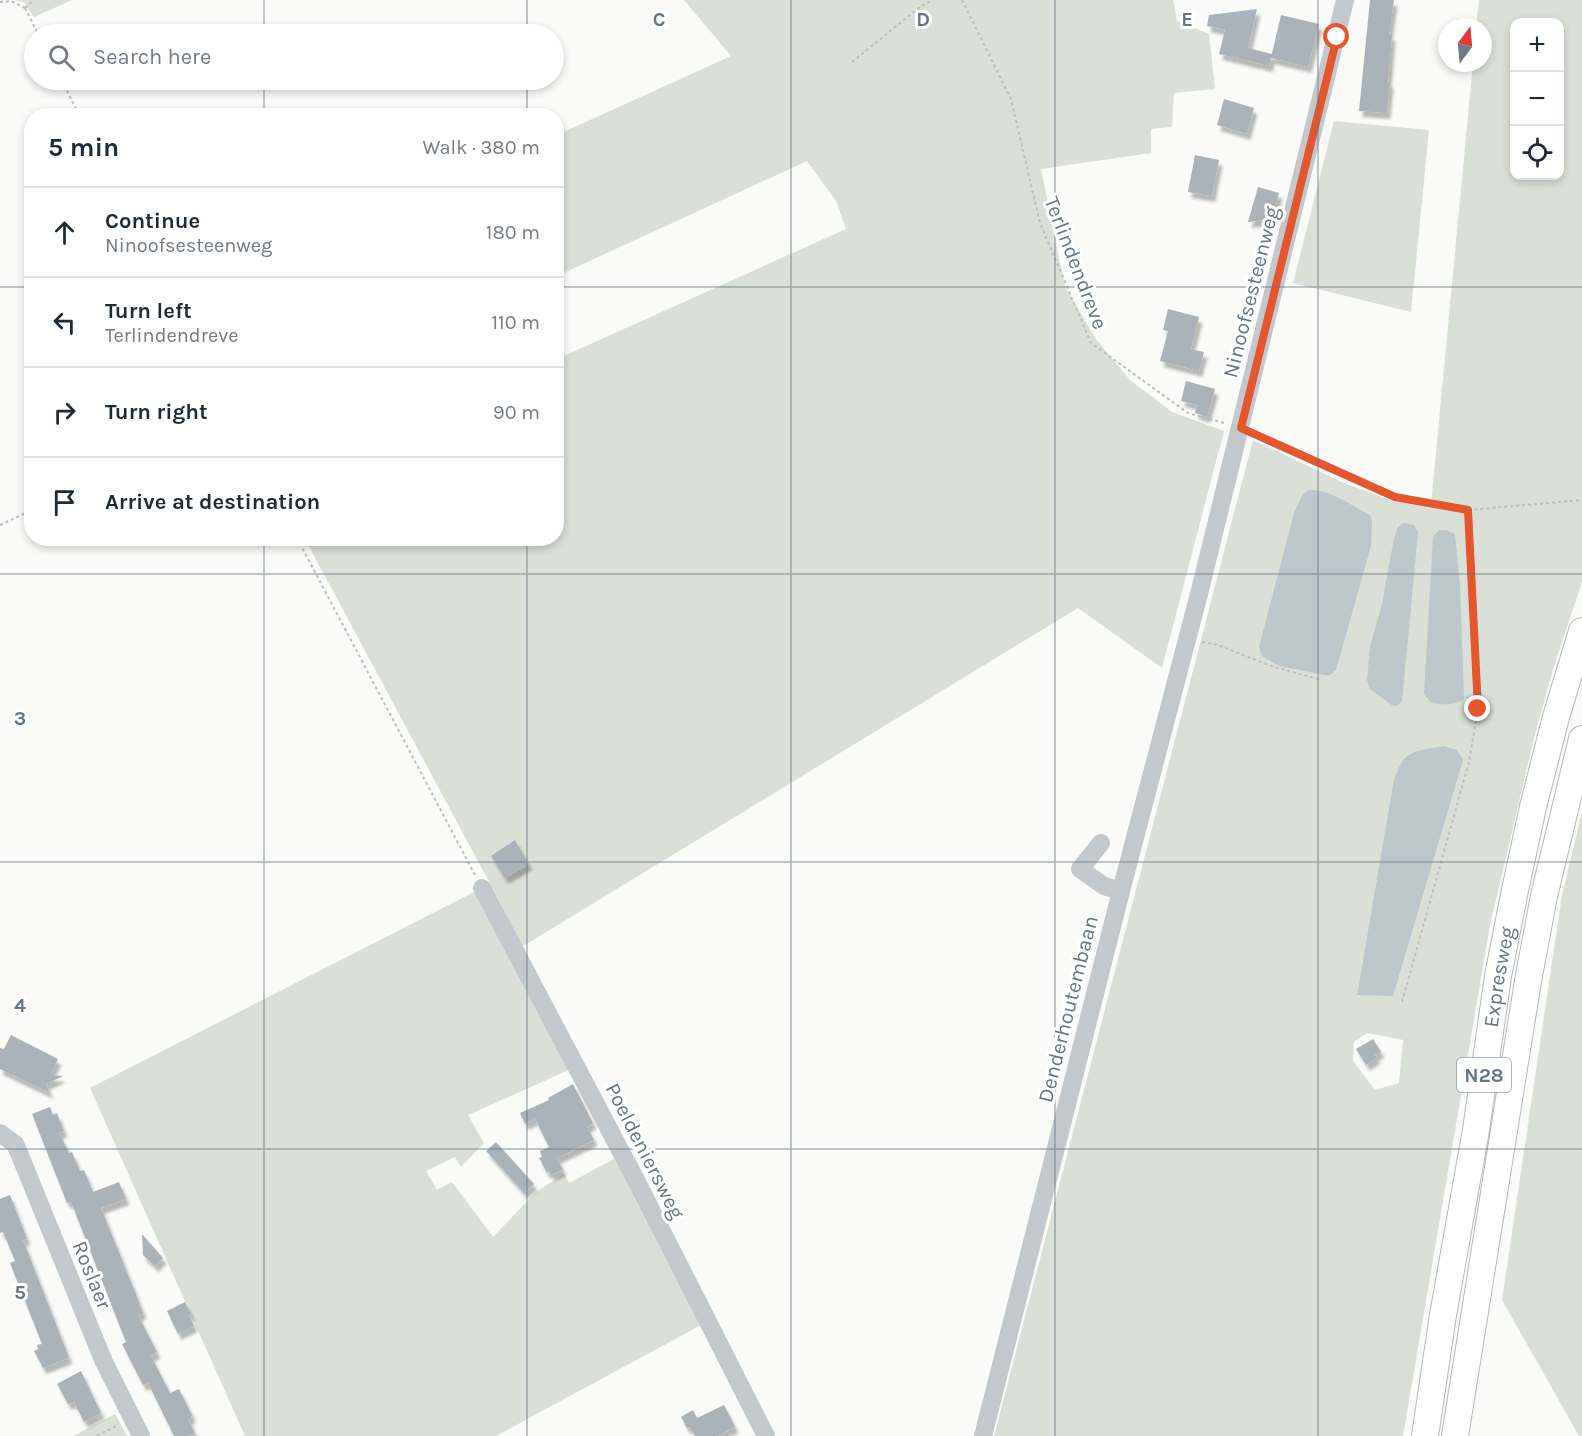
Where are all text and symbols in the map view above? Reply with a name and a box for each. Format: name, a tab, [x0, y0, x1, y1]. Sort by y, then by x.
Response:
text: C	[653, 8, 665, 31]
text: D	[916, 8, 930, 31]
text: E	[1181, 8, 1193, 31]
north arrow	[1438, 18, 1492, 72]
map controls	[1510, 18, 1564, 180]
button: +	[1510, 18, 1564, 72]
route start	[1323, 23, 1349, 49]
search box	[24, 24, 564, 90]
icon: search	[45, 41, 78, 74]
text: Search here	[93, 44, 211, 70]
button: −	[1510, 72, 1564, 126]
button: locate	[1510, 126, 1564, 180]
text: 5 min	[48, 132, 119, 163]
text: Walk · 380 m	[422, 136, 540, 159]
street label: Terlindendreve	[1040, 193, 1112, 333]
street label: Ninoofsesteenweg	[1218, 204, 1284, 380]
text: Continue	[105, 208, 200, 234]
icon: ahead	[48, 216, 81, 249]
text: 180 m	[486, 221, 540, 244]
text: Ninoofsesteenweg	[105, 234, 272, 257]
text: Turn left	[105, 298, 192, 324]
icon: left	[48, 306, 81, 339]
text: 110 m	[491, 311, 540, 334]
text: Terlindendreve	[105, 324, 239, 347]
icon: right	[48, 396, 81, 429]
text: Turn right	[105, 399, 208, 425]
text: 90 m	[493, 401, 540, 424]
icon: arrive	[48, 486, 81, 519]
text: Arrive at destination	[105, 489, 320, 515]
route end	[1464, 695, 1490, 721]
text: 3	[14, 707, 26, 730]
street label: Denderhoutembaan	[1033, 913, 1103, 1105]
street label: Expresweg	[1479, 924, 1520, 1029]
text: 4	[14, 994, 26, 1017]
road number: N28	[1457, 1058, 1511, 1092]
street label: Poeldeniersweg	[600, 1079, 690, 1223]
street label: Roslaer	[68, 1237, 117, 1313]
text: 5	[14, 1281, 26, 1304]

